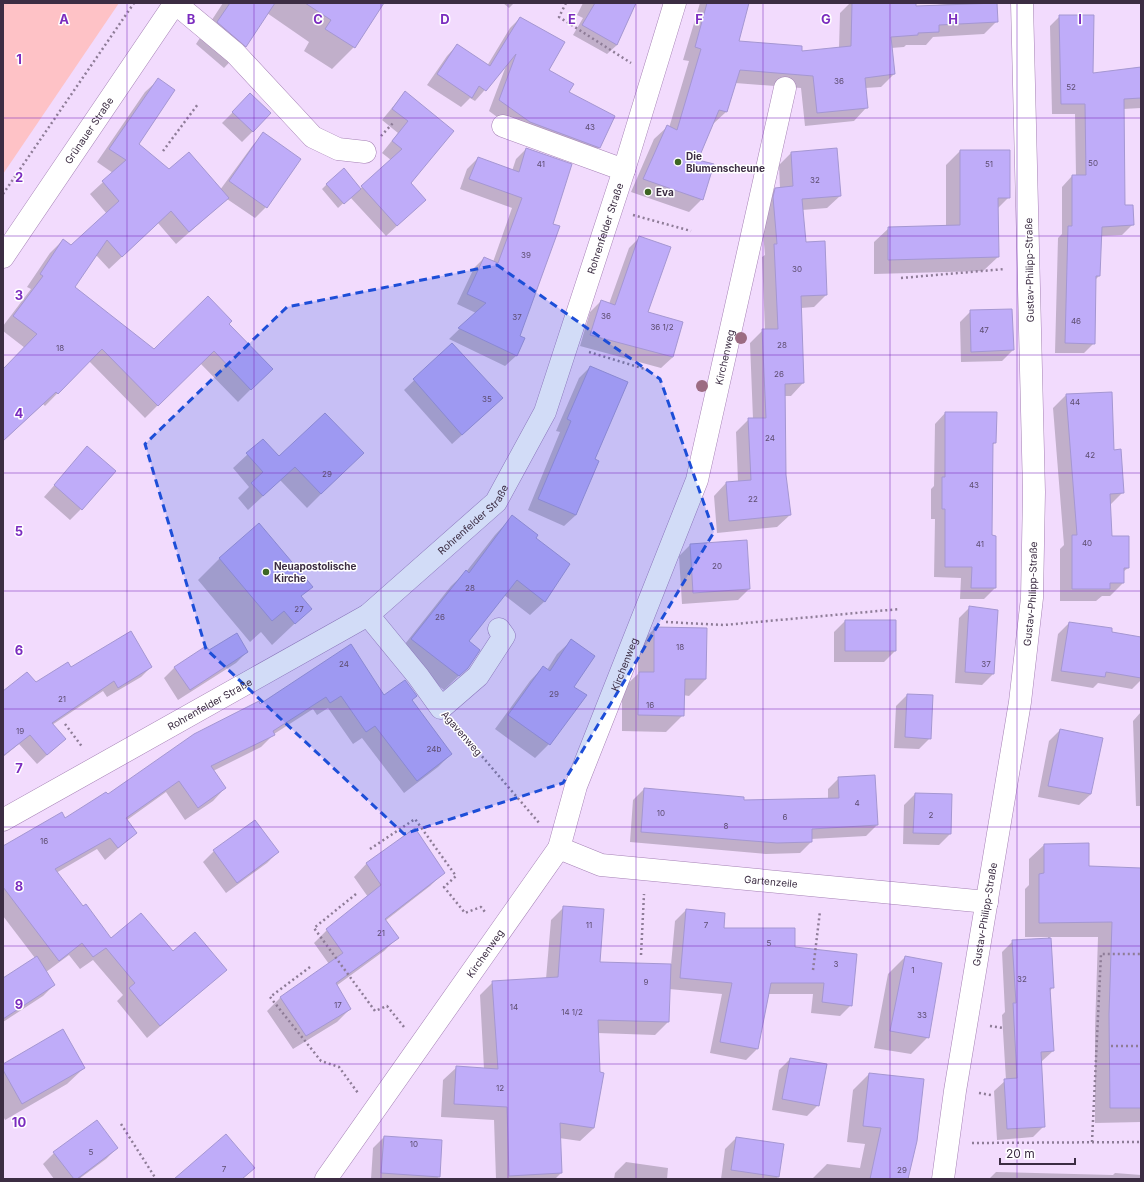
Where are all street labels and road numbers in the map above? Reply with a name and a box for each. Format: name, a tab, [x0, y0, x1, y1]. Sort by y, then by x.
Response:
street label: Grünauer Straße	[62, 94, 116, 166]
street label: Rohrenfelder Straße	[585, 181, 625, 275]
street label: Gustav-Philipp-Straße	[1022, 217, 1036, 322]
street label: Kirchenweg	[713, 328, 737, 386]
street label: Rohrenfelder Straße	[435, 482, 510, 557]
street label: Gustav-Philipp-Straße	[1021, 541, 1039, 647]
street label: Kirchenweg	[608, 636, 640, 693]
street label: Rohrenfelder Straße	[165, 675, 254, 732]
street label: Agavenweg	[439, 708, 485, 758]
street label: Gustav-Philipp-Straße	[970, 861, 999, 967]
street label: Gartenzeile	[744, 873, 798, 890]
street label: Kirchenweg	[464, 927, 506, 980]

